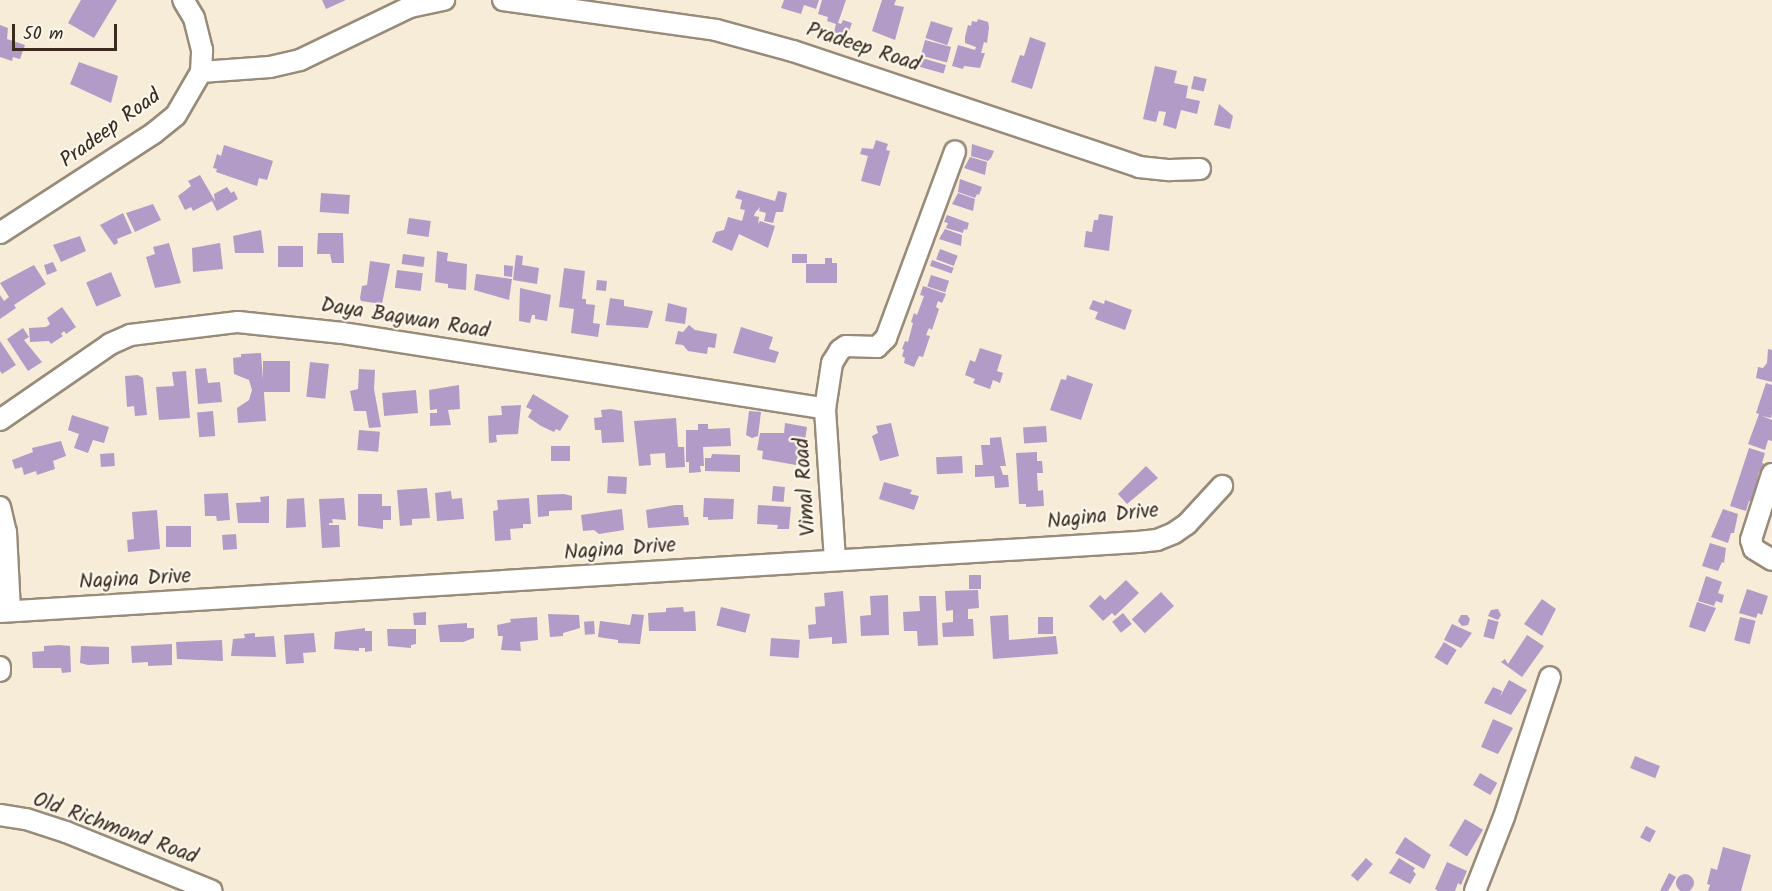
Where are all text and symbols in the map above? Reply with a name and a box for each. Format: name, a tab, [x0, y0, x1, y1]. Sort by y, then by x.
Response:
scale bar	[15, 12, 120, 50]
street label: Pradeep Road	[803, 18, 923, 78]
text: 50 m	[23, 20, 63, 49]
street label: Pradeep Road	[56, 84, 166, 174]
street label: Daya Bagwan Road	[319, 293, 491, 345]
street label: Vimal Road	[790, 437, 822, 537]
street label: Nagina Drive	[1046, 499, 1160, 535]
street label: Nagina Drive	[563, 534, 677, 566]
street label: Nagina Drive	[78, 564, 192, 596]
street label: Old Richmond Road	[29, 788, 201, 870]

